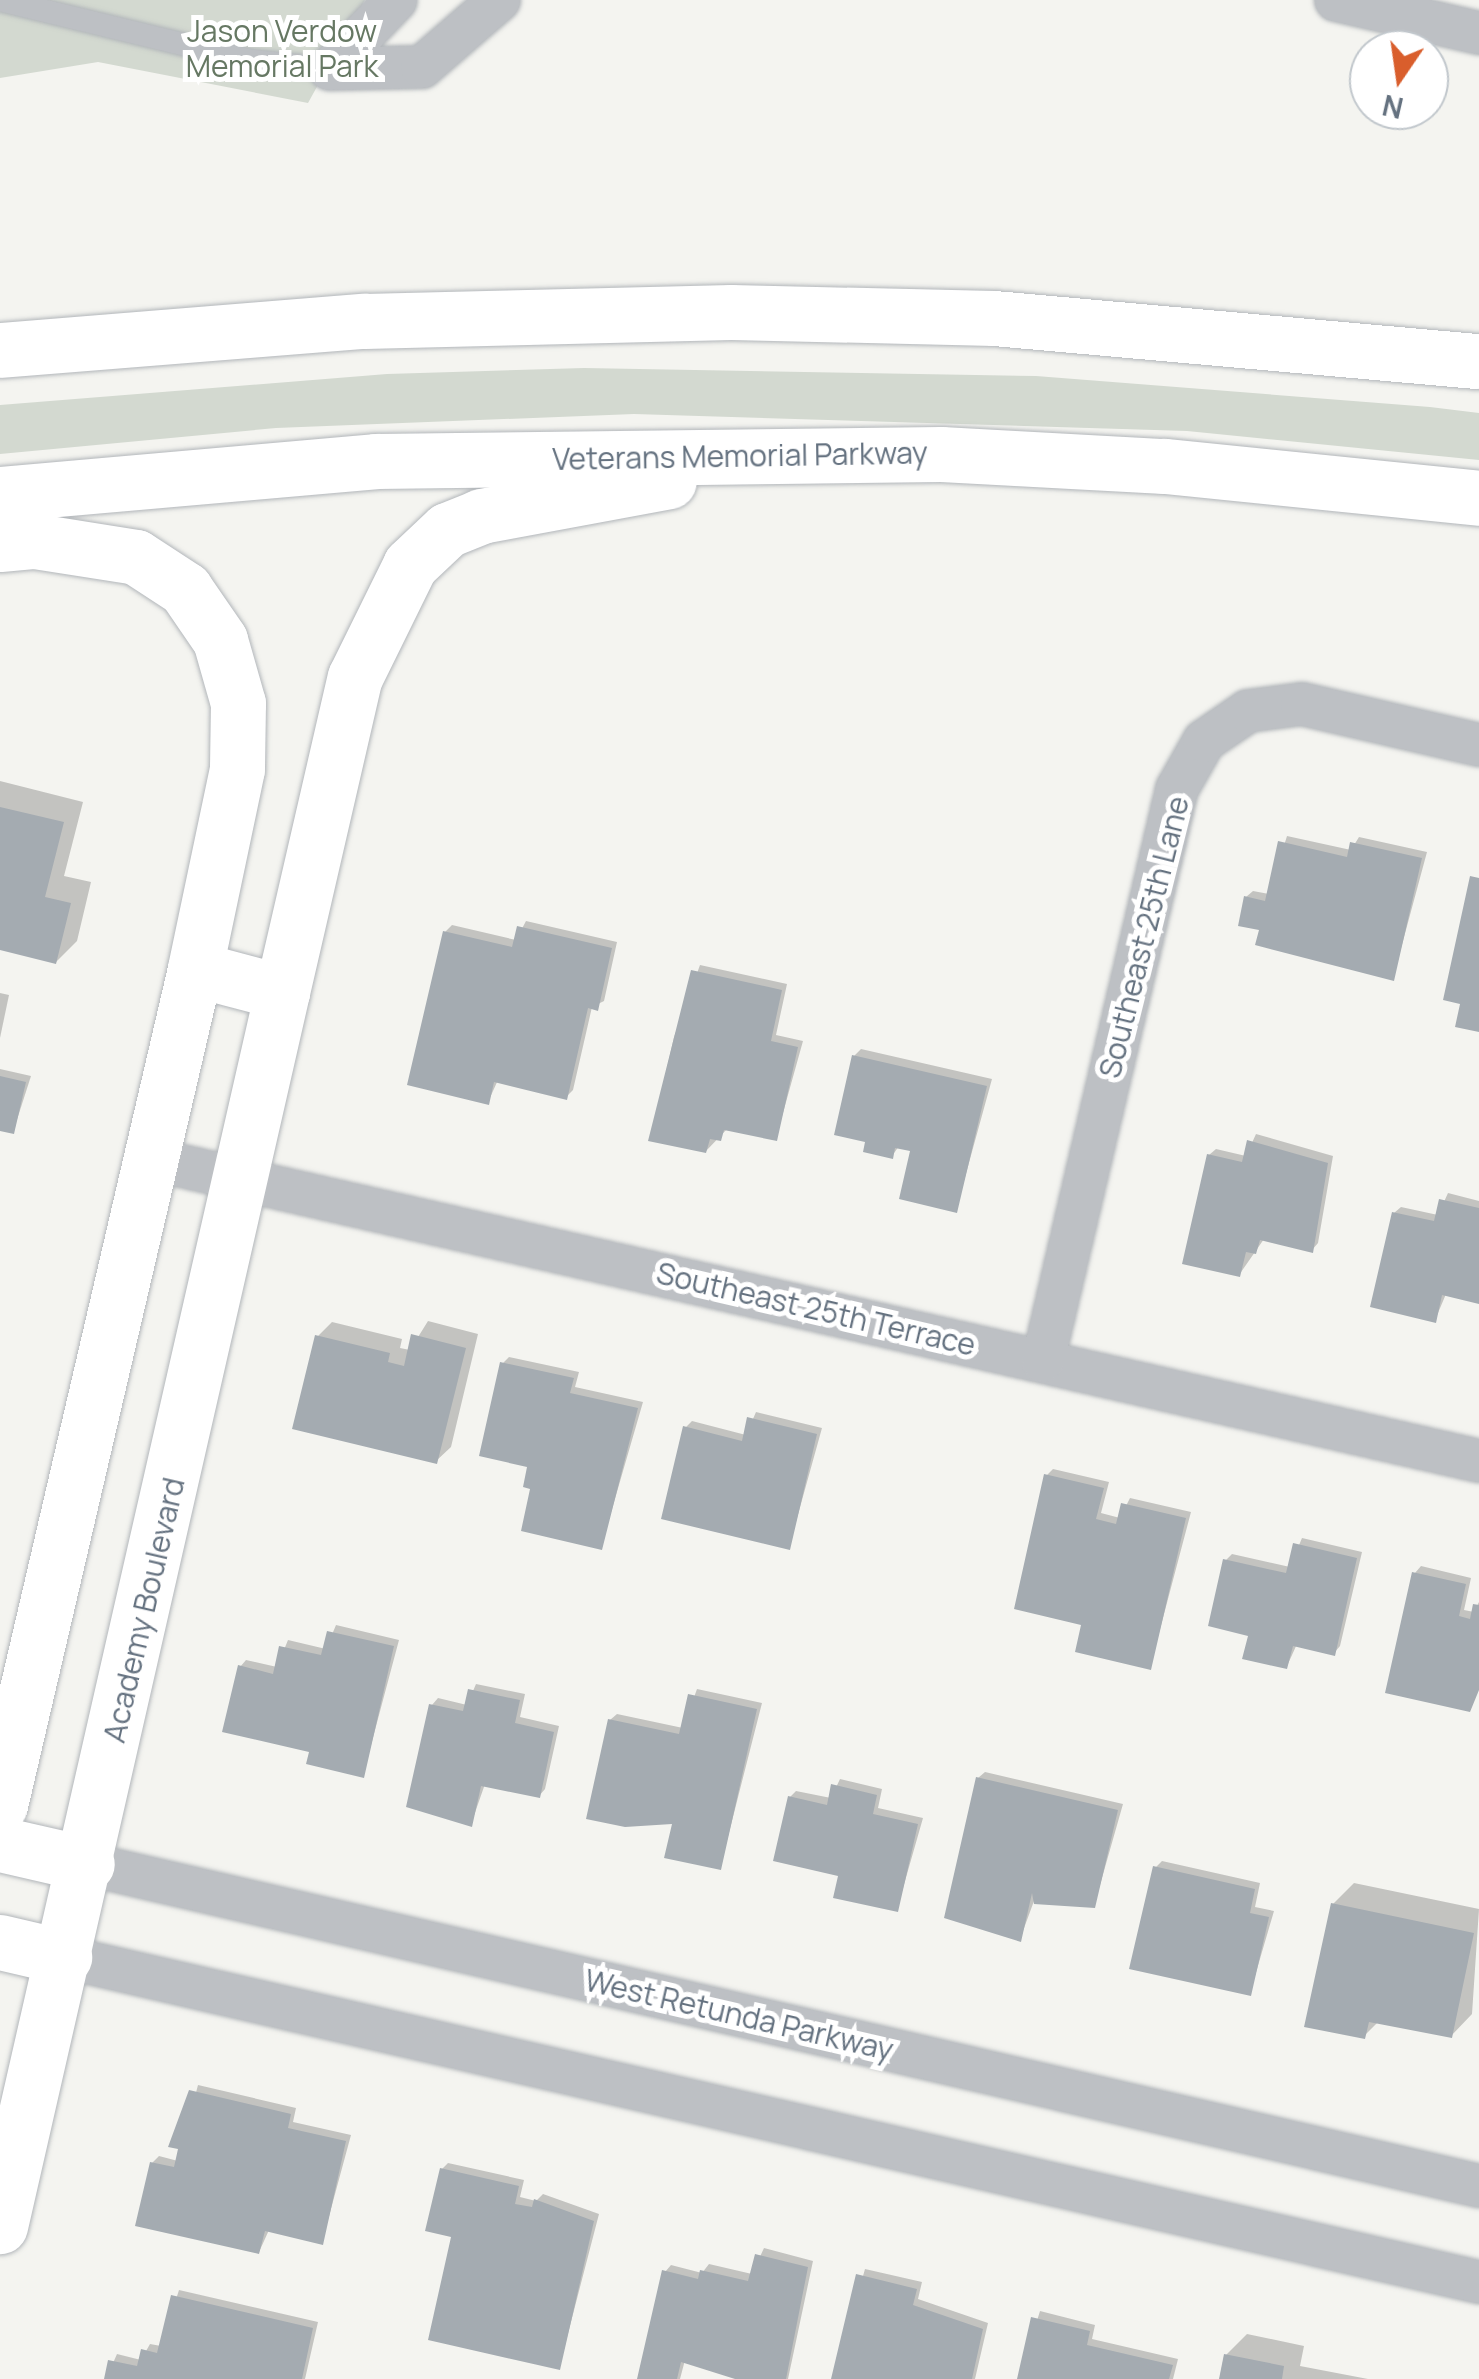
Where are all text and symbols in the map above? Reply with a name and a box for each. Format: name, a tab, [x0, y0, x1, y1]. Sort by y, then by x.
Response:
park label: Jason Verdow Memorial Park	[186, 13, 378, 84]
north arrow	[1349, 30, 1449, 130]
text: N	[1379, 87, 1407, 128]
street label: Veterans Memorial Parkway	[552, 435, 928, 477]
street label: Southeast 25th Lane	[1092, 792, 1196, 1082]
street label: Southeast 25th Terrace	[653, 1255, 979, 1363]
street label: Academy Boulevard	[96, 1474, 192, 1746]
street label: West Retunda Parkway	[581, 1962, 897, 2068]

